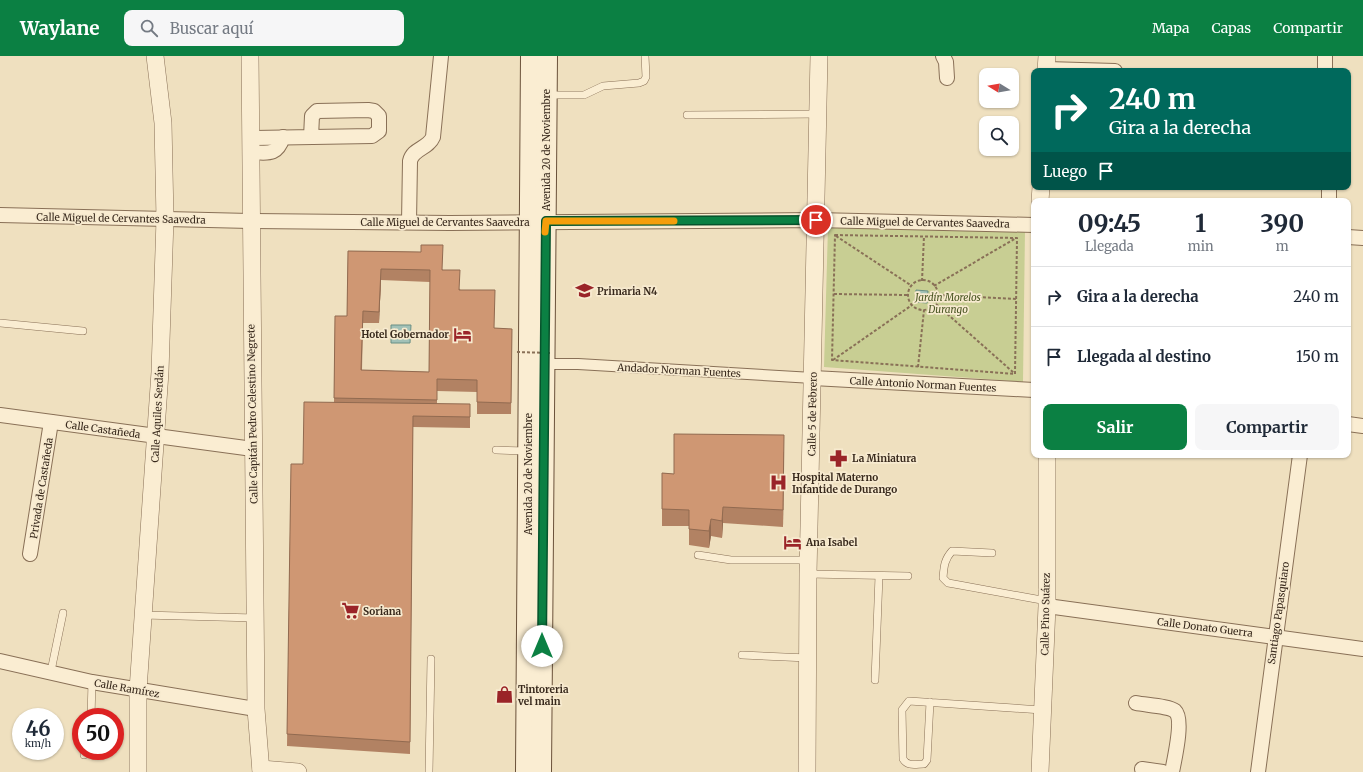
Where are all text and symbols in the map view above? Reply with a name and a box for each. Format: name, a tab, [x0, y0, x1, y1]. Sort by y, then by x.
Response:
search box	[124, 10, 404, 46]
text: Waylane	[20, 16, 100, 40]
icon: search	[138, 17, 160, 39]
text: Buscar aquí	[170, 19, 253, 38]
text: Mapa	[1152, 19, 1189, 37]
text: Capas	[1211, 19, 1251, 37]
text: Compartir	[1273, 19, 1343, 37]
north arrow	[979, 68, 1019, 108]
map controls	[979, 68, 1019, 156]
text: 240 m	[1109, 81, 1196, 117]
icon: right	[1043, 84, 1095, 136]
street label: Avenida 20 de Noviembre	[540, 89, 553, 212]
button: search	[979, 116, 1019, 156]
text: Gira a la derecha	[1109, 116, 1251, 139]
icon: arrive	[1095, 160, 1117, 182]
text: Luego	[1043, 162, 1087, 181]
pin	[799, 203, 833, 237]
text: 09:45	[1078, 208, 1141, 239]
text: 1	[1195, 208, 1206, 239]
text: 390	[1260, 208, 1304, 239]
icon: arrive	[805, 209, 827, 231]
street label: Calle Miguel de Cervantes Saavedra	[36, 211, 206, 226]
street label: Calle Miguel de Cervantes Saavedra	[840, 215, 1010, 230]
street label: Calle Miguel de Cervantes Saavedra	[360, 216, 530, 229]
text: Llegada	[1085, 238, 1134, 255]
text: min	[1188, 238, 1214, 255]
text: m	[1276, 238, 1289, 255]
school or university icon: Primaria N4	[574, 281, 594, 301]
place label: Primaria N4	[597, 285, 658, 298]
icon: right	[1043, 286, 1065, 308]
text: Gira a la derecha	[1077, 287, 1199, 306]
text: 240 m	[1293, 287, 1339, 306]
park label: Jardín Morelos Durango	[914, 291, 981, 316]
street label: Calle Capitán Pedro Celestino Negrete	[244, 324, 261, 504]
hotel icon: Hotel Gobernador	[452, 324, 472, 344]
place label: Hotel Gobernador	[361, 328, 449, 341]
icon: arrive	[1043, 346, 1065, 368]
text: Llegada al destino	[1077, 347, 1211, 366]
text: 150 m	[1296, 347, 1339, 366]
street label: Andador Norman Fuentes	[616, 361, 741, 380]
street label: Calle Aquiles Serdán	[148, 365, 167, 463]
street label: Calle 5 de Febrero	[805, 372, 820, 456]
street label: Calle Antonio Norman Fuentes	[849, 374, 997, 395]
button: Salir	[1043, 404, 1187, 450]
button: Compartir	[1195, 404, 1339, 450]
street label: Avenida 20 de Noviembre	[522, 413, 535, 536]
street label: Calle Castañeda	[65, 418, 142, 441]
street label: Privada de Castañeda	[27, 436, 56, 540]
pharmacy icon: La Miniatura	[829, 448, 849, 468]
place label: La Miniatura	[852, 452, 917, 465]
place label: Hospital Materno Infantide de Durango	[792, 471, 897, 496]
hospital icon: Hospital Materno Infantide de Durango	[769, 473, 789, 493]
hotel icon: Ana Isabel	[783, 532, 803, 552]
place label: Ana Isabel	[805, 536, 858, 549]
street label: Santiago Papasquiaro	[1265, 561, 1292, 665]
street label: Calle Pino Suárez	[1038, 572, 1053, 655]
supermarket icon: Soriana	[340, 601, 360, 621]
place label: Soriana	[363, 605, 402, 618]
street label: Calle Donato Guerra	[1156, 615, 1254, 640]
position arrow	[521, 625, 563, 667]
street label: Calle Ramírez	[93, 676, 161, 701]
place label: Tintoreria vel main	[517, 683, 569, 708]
shop icon: Tintoreria vel main	[495, 685, 515, 705]
speed limit sign: 50	[72, 708, 124, 760]
text: 46	[26, 716, 50, 741]
text: km/h	[25, 737, 51, 750]

